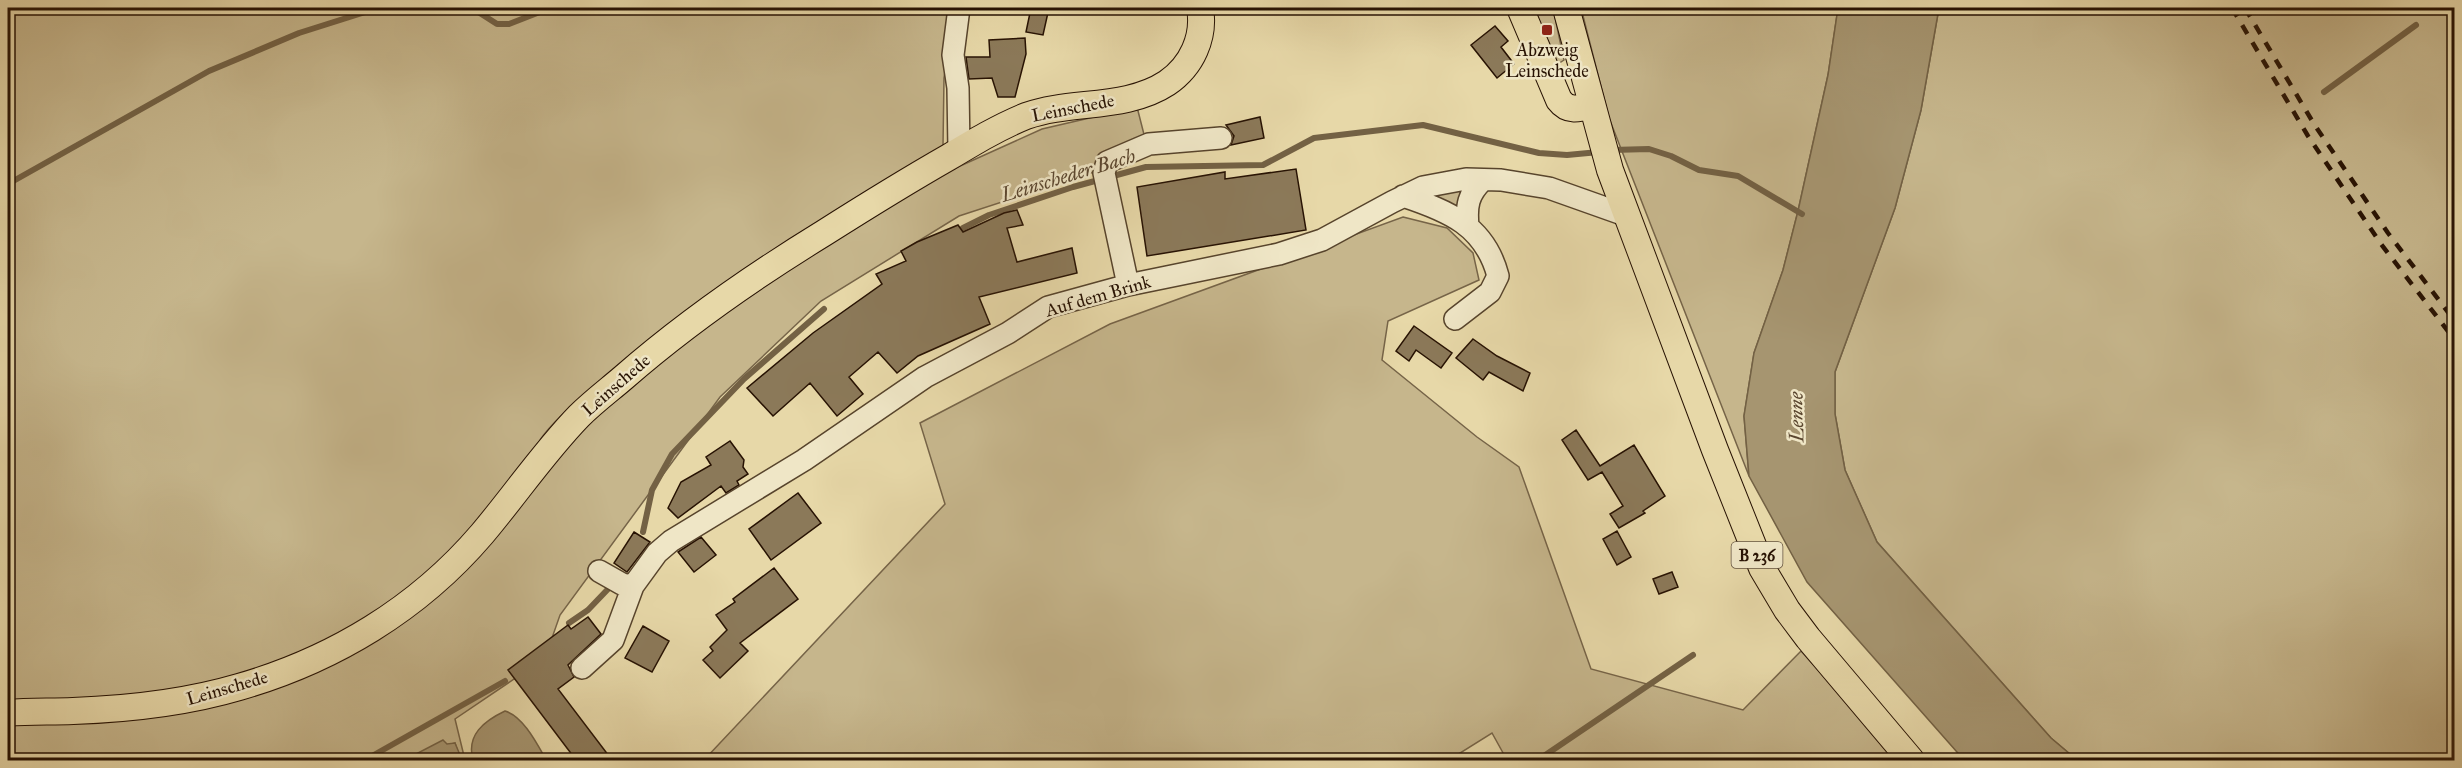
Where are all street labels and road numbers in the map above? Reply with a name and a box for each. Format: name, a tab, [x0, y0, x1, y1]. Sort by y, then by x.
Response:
street label: Leinschede	[1030, 89, 1116, 127]
street label: Auf dem Brink	[1042, 270, 1154, 322]
street label: Leinschede	[577, 349, 655, 421]
road number: B 236	[1732, 542, 1782, 568]
street label: Leinschede	[184, 666, 270, 710]

